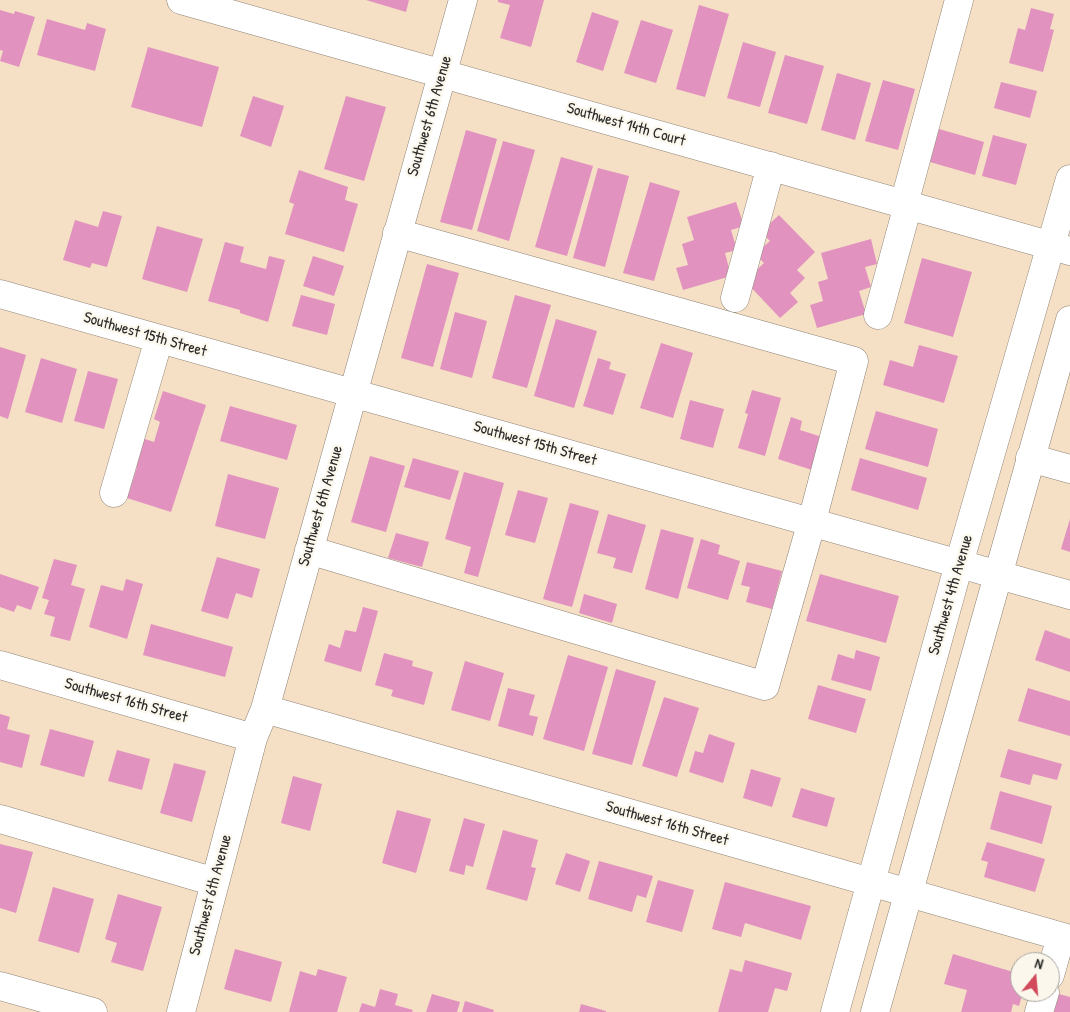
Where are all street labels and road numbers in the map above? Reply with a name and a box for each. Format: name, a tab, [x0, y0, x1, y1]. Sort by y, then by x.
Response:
street label: Southwest 6th Avenue	[404, 54, 456, 178]
street label: Southwest 14th Court	[564, 99, 688, 151]
street label: Southwest 15th Street	[81, 308, 209, 362]
street label: Southwest 15th Street	[471, 417, 599, 471]
street label: Southwest 6th Avenue	[295, 444, 347, 568]
street label: Southwest 4th Avenue	[925, 533, 977, 657]
street label: Southwest 16th Street	[62, 674, 190, 728]
street label: Southwest 16th Street	[603, 797, 731, 851]
street label: Southwest 6th Avenue	[186, 832, 236, 958]

